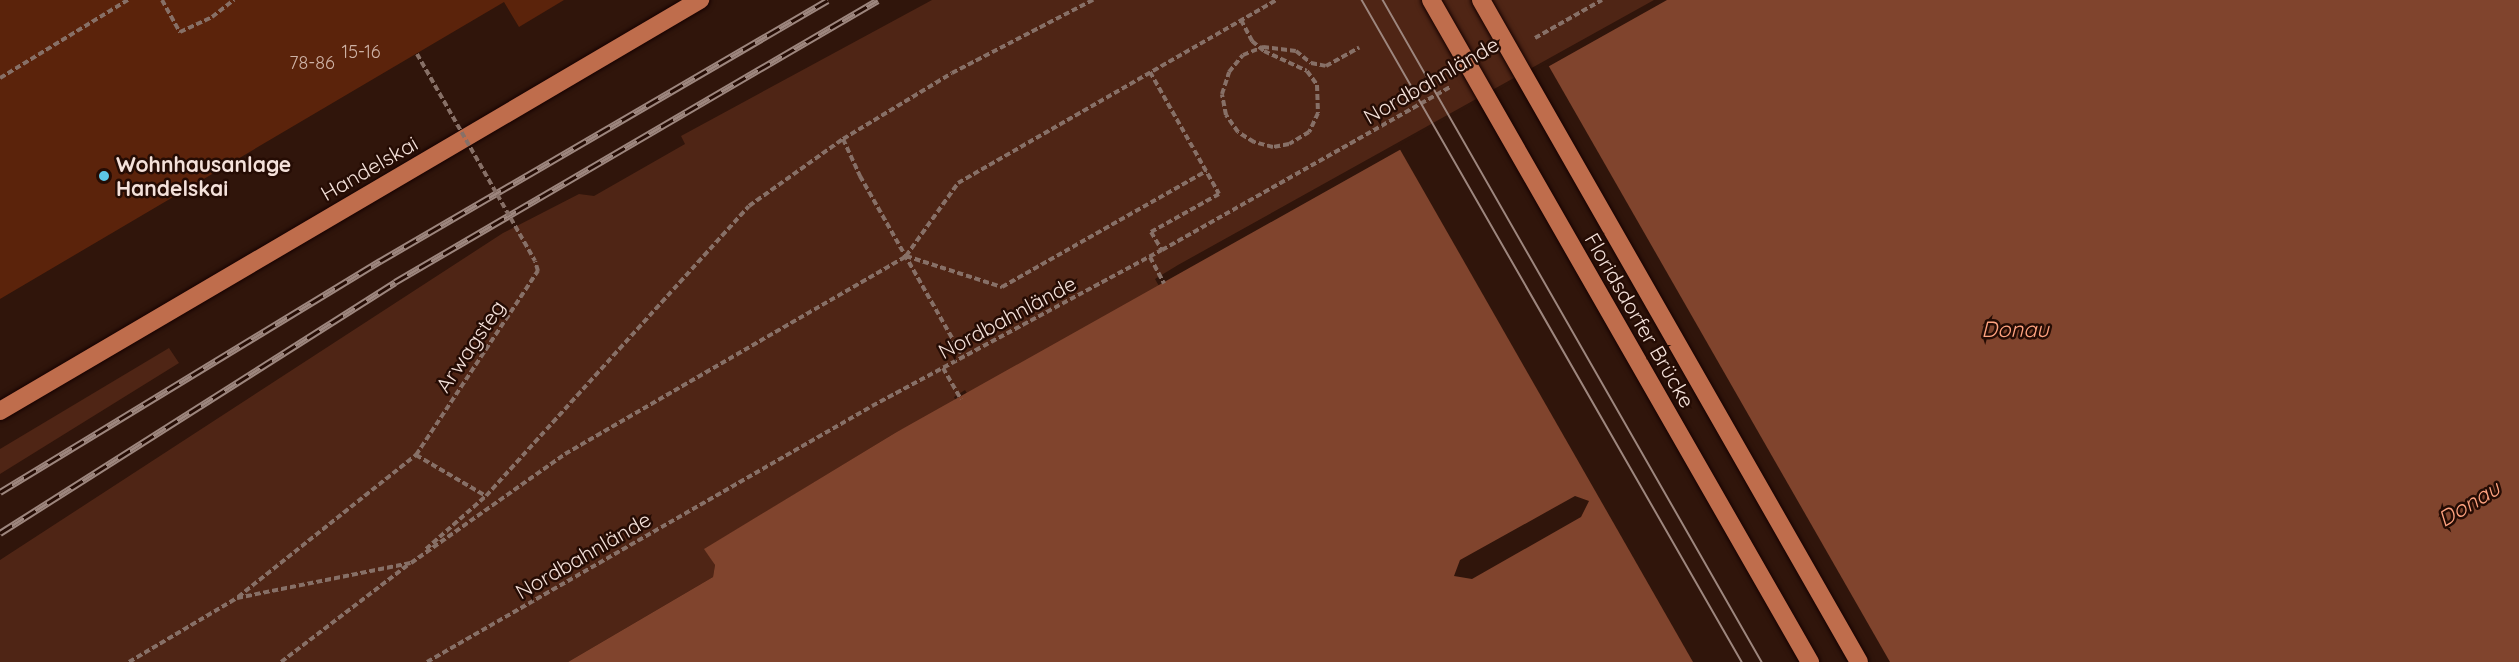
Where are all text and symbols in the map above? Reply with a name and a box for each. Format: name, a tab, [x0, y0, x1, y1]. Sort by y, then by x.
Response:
street label: Nordbahnlände	[1359, 31, 1503, 129]
house number: 15-16	[342, 41, 380, 63]
house number: 78-86	[289, 52, 335, 74]
street label: Handelskai	[316, 130, 422, 206]
place label: Wohnhausanlage Handelskai	[116, 151, 291, 201]
marker: Wohnhausanlage Handelskai	[97, 169, 111, 183]
street label: Floridsdorfer Brücke	[1580, 228, 1700, 412]
street label: Nordbahnlände	[934, 270, 1080, 364]
street label: Arwagsteg	[430, 295, 510, 397]
water label: Donau	[1981, 317, 2049, 343]
water label: Donau	[2433, 475, 2505, 533]
street label: Nordbahnlände	[511, 506, 655, 604]

